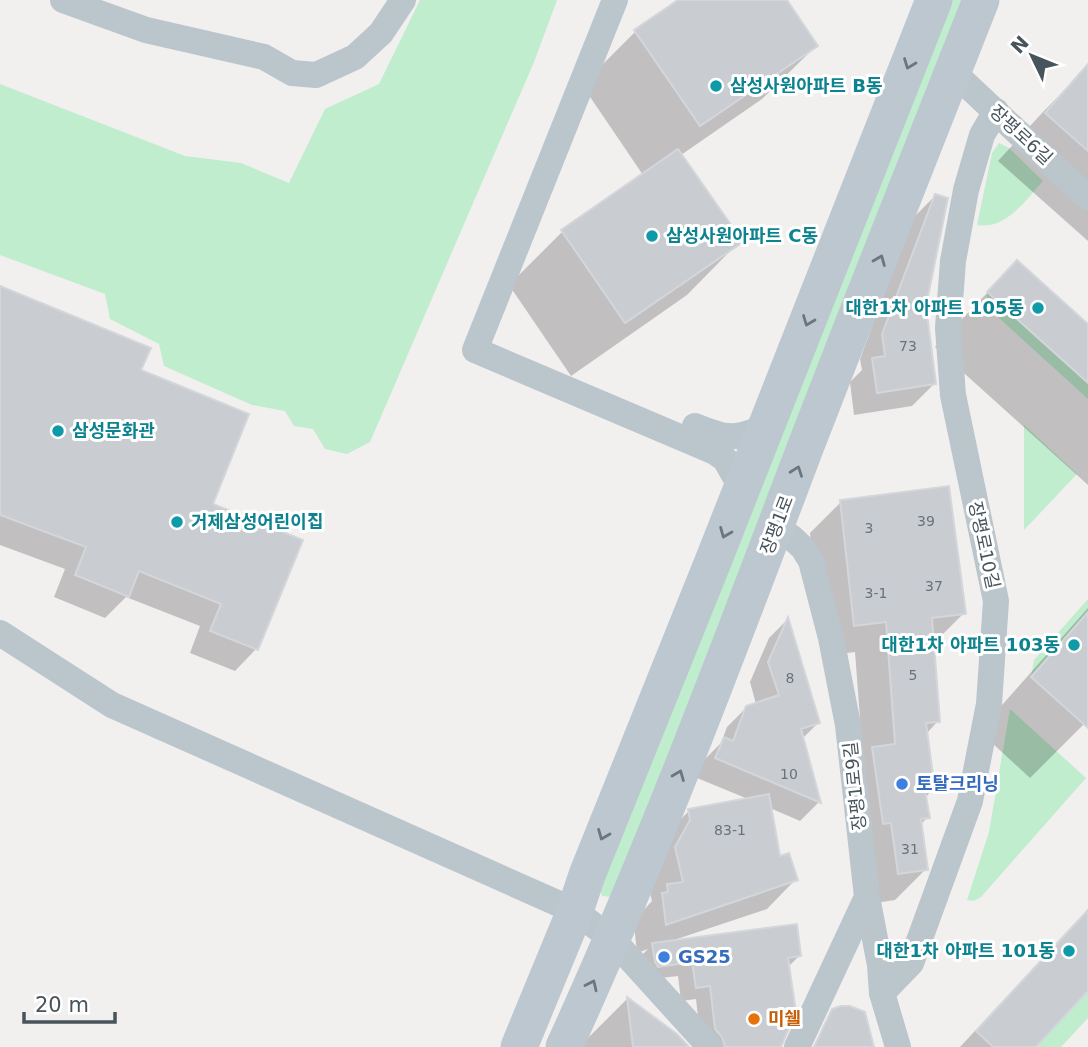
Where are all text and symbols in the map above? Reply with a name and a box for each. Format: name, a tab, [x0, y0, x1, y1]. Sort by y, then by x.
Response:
north arrow	[997, 21, 1067, 91]
text: N	[1006, 31, 1033, 58]
one-way arrow	[903, 57, 917, 69]
place label: 삼성사원아파트 B동	[730, 75, 882, 96]
marker: 삼성사원아파트 B동	[708, 78, 724, 94]
street label: 장평로6길	[986, 100, 1057, 169]
place label: 삼성사원아파트 C동	[666, 225, 818, 246]
marker: 삼성사원아파트 C동	[644, 228, 660, 244]
one-way arrow	[872, 254, 886, 267]
place label: 대한1차 아파트 105동	[845, 297, 1024, 318]
marker: 대한1차 아파트 105동	[1030, 300, 1046, 316]
one-way arrow	[802, 314, 816, 326]
house number: 73	[899, 338, 917, 354]
place label: 삼성문화관	[72, 420, 155, 441]
marker: 삼성문화관	[50, 423, 66, 439]
one-way arrow	[789, 466, 803, 478]
street label: 장평1로	[756, 493, 797, 557]
street label: 장평로10길	[965, 499, 1004, 591]
place label: 거제삼성어린이집	[191, 511, 323, 532]
house number: 39	[917, 513, 935, 529]
marker: 거제삼성어린이집	[169, 514, 185, 530]
house number: 3	[865, 520, 873, 536]
one-way arrow	[719, 526, 733, 538]
house number: 37	[925, 578, 943, 594]
house number: 3-1	[865, 585, 887, 601]
place label: 대한1차 아파트 103동	[881, 634, 1060, 655]
marker: 대한1차 아파트 103동	[1066, 637, 1082, 653]
house number: 5	[909, 667, 917, 683]
house number: 8	[786, 670, 794, 686]
street label: 장평1로9길	[839, 741, 870, 831]
house number: 10	[780, 766, 798, 782]
one-way arrow	[670, 769, 684, 781]
place label: 토탈크리닝	[916, 773, 999, 794]
marker: 토탈크리닝	[894, 776, 910, 792]
house number: 83-1	[714, 822, 746, 838]
one-way arrow	[597, 827, 611, 840]
house number: 31	[901, 841, 919, 857]
place label: 대한1차 아파트 101동	[876, 940, 1055, 961]
marker: 대한1차 아파트 101동	[1061, 943, 1077, 959]
place label: GS25	[678, 946, 731, 967]
marker: GS25	[656, 949, 672, 965]
one-way arrow	[584, 980, 598, 992]
scale bar	[24, 981, 116, 1025]
text: 20 m	[35, 993, 89, 1017]
place label: 미쉘	[768, 1008, 801, 1029]
marker: 미쉘	[746, 1011, 762, 1027]

